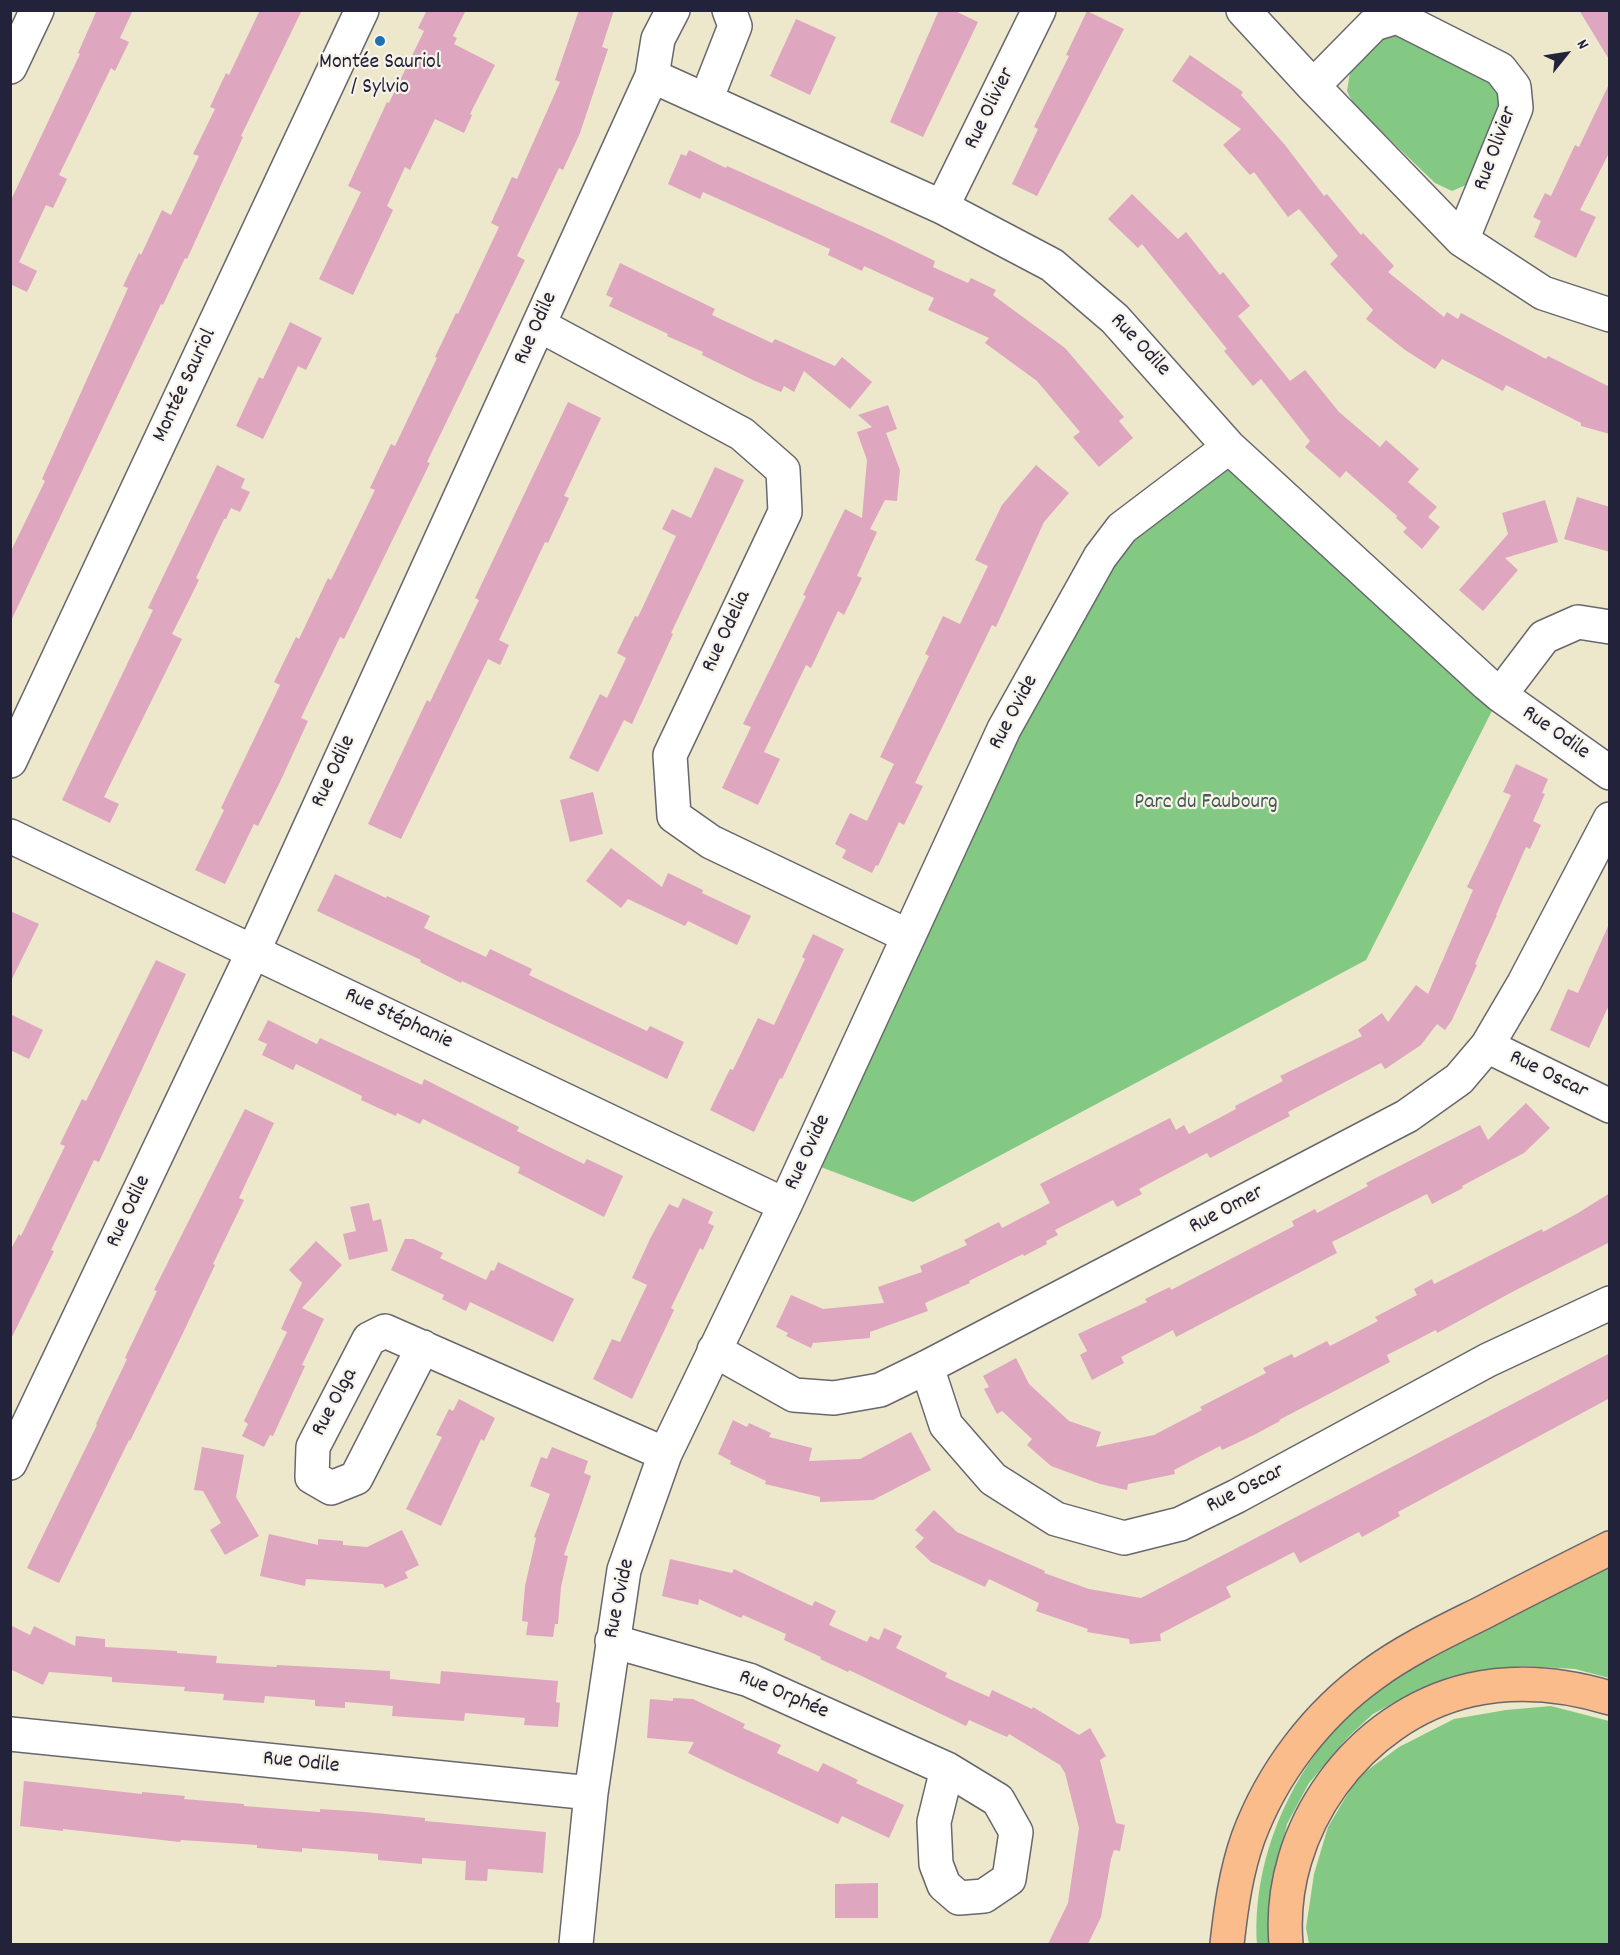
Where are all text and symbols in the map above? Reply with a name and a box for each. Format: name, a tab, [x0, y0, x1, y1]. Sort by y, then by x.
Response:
north arrow	[1536, 24, 1596, 84]
marker: Montée Sauriol / Sylvio	[373, 34, 387, 48]
text: N	[1570, 36, 1594, 54]
place label: Montée Sauriol / Sylvio	[319, 51, 441, 102]
street label: Rue Olivier	[960, 64, 1022, 154]
street label: Rue Olivier	[1470, 103, 1524, 195]
street label: Rue Odile	[509, 289, 565, 369]
street label: Rue Odile	[1103, 309, 1175, 383]
street label: Montée Sauriol	[148, 325, 224, 447]
street label: Rue Odelia	[698, 587, 758, 677]
street label: Rue Ovide	[984, 671, 1046, 755]
street label: Rue Odile	[1516, 701, 1594, 767]
street label: Rue Odile	[307, 732, 363, 812]
park label: Parc du Faubourg	[1134, 791, 1278, 817]
street label: Rue Stéphanie	[340, 983, 456, 1057]
street label: Rue Oscar	[1504, 1046, 1592, 1106]
street label: Rue Ovide	[780, 1111, 838, 1195]
street label: Rue Odile	[102, 1172, 158, 1252]
street label: Rue Omer	[1185, 1180, 1269, 1242]
street label: Rue Olga	[307, 1365, 365, 1441]
street label: Rue Oscar	[1203, 1459, 1289, 1521]
street label: Rue Ovide	[600, 1557, 642, 1641]
street label: Rue Orphée	[734, 1665, 832, 1727]
street label: Rue Odile	[261, 1747, 341, 1781]

